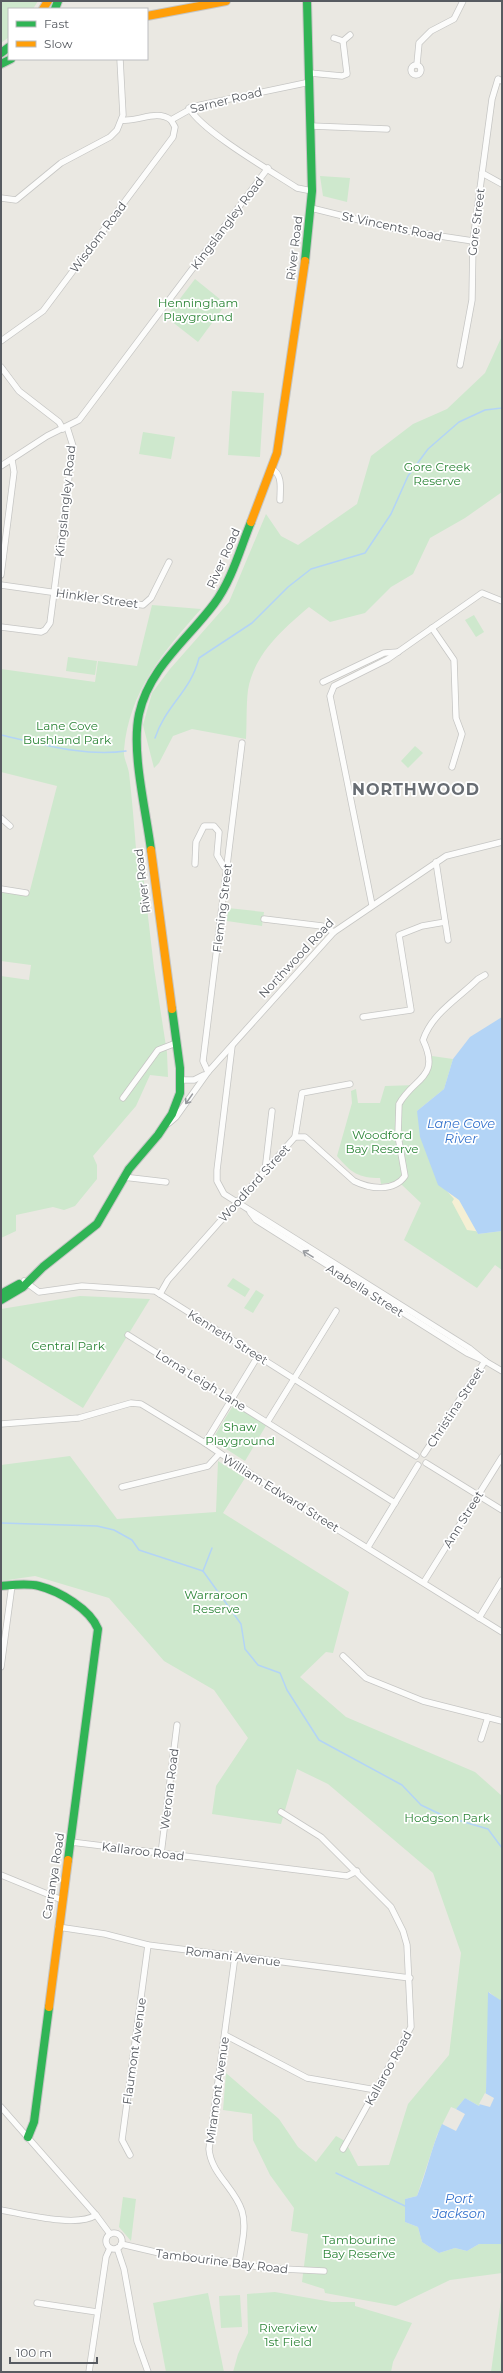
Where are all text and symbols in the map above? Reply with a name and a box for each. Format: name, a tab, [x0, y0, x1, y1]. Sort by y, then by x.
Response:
legend	[8, 8, 148, 60]
text: Fast	[44, 16, 69, 31]
text: Slow	[44, 36, 73, 51]
street label: Sarner Road	[188, 84, 264, 116]
street label: Kingslangley Road	[187, 174, 267, 272]
street label: Gore Street	[464, 187, 488, 257]
street label: Wisdom Road	[66, 198, 130, 276]
street label: St Vincents Road	[340, 208, 444, 244]
street label: River Road	[283, 215, 305, 281]
park label: Henningham Playground	[158, 295, 238, 324]
street label: Kingslangley Road	[52, 445, 78, 557]
park label: Gore Creek Reserve	[404, 459, 471, 488]
street label: River Road	[203, 525, 243, 591]
street label: Hinkler Street	[55, 585, 139, 611]
park label: Lane Cove Bushland Park	[23, 718, 112, 747]
district label: NORTHWOOD	[352, 780, 480, 799]
street label: River Road	[131, 848, 153, 914]
street label: Fleming Street	[209, 862, 235, 953]
street label: Northwood Road	[255, 915, 337, 1001]
one-way arrow	[185, 1093, 193, 1104]
water label: Lane Cove River	[427, 1115, 495, 1146]
park label: Woodford Bay Reserve	[345, 1127, 419, 1156]
street label: Woodford Street	[215, 1141, 293, 1225]
one-way arrow	[303, 1249, 314, 1258]
street label: Arabella Street	[324, 1260, 407, 1320]
street label: Kenneth Street	[185, 1306, 271, 1368]
park label: Central Park	[31, 1338, 106, 1353]
street label: Lorna Leigh Lane	[153, 1346, 249, 1414]
street label: Christina Street	[423, 1364, 487, 1450]
park label: Shaw Playground	[205, 1419, 275, 1448]
street label: William Edward Street	[220, 1451, 342, 1535]
street label: Ann Street	[440, 1488, 486, 1550]
park label: Warraroon Reserve	[184, 1587, 248, 1616]
street label: Werona Road	[157, 1747, 181, 1831]
park label: Hodgson Park	[404, 1810, 491, 1825]
street label: Carranya Road	[39, 1832, 67, 1920]
street label: Kallaroo Road	[101, 1838, 185, 1864]
street label: Romani Avenue	[185, 1943, 281, 1969]
street label: Flaumont Avenue	[119, 1997, 149, 2105]
street label: Kallaroo Road	[361, 2028, 415, 2108]
street label: Miramont Avenue	[202, 2036, 232, 2144]
water label: Port Jackson	[431, 2190, 486, 2221]
park label: Tambourine Bay Reserve	[322, 2232, 396, 2261]
street label: Tambourine Bay Road	[155, 2245, 289, 2277]
park label: Riverview 1st Field	[259, 2320, 317, 2349]
scale bar	[10, 2339, 97, 2365]
text: 100 m	[16, 2345, 52, 2360]

